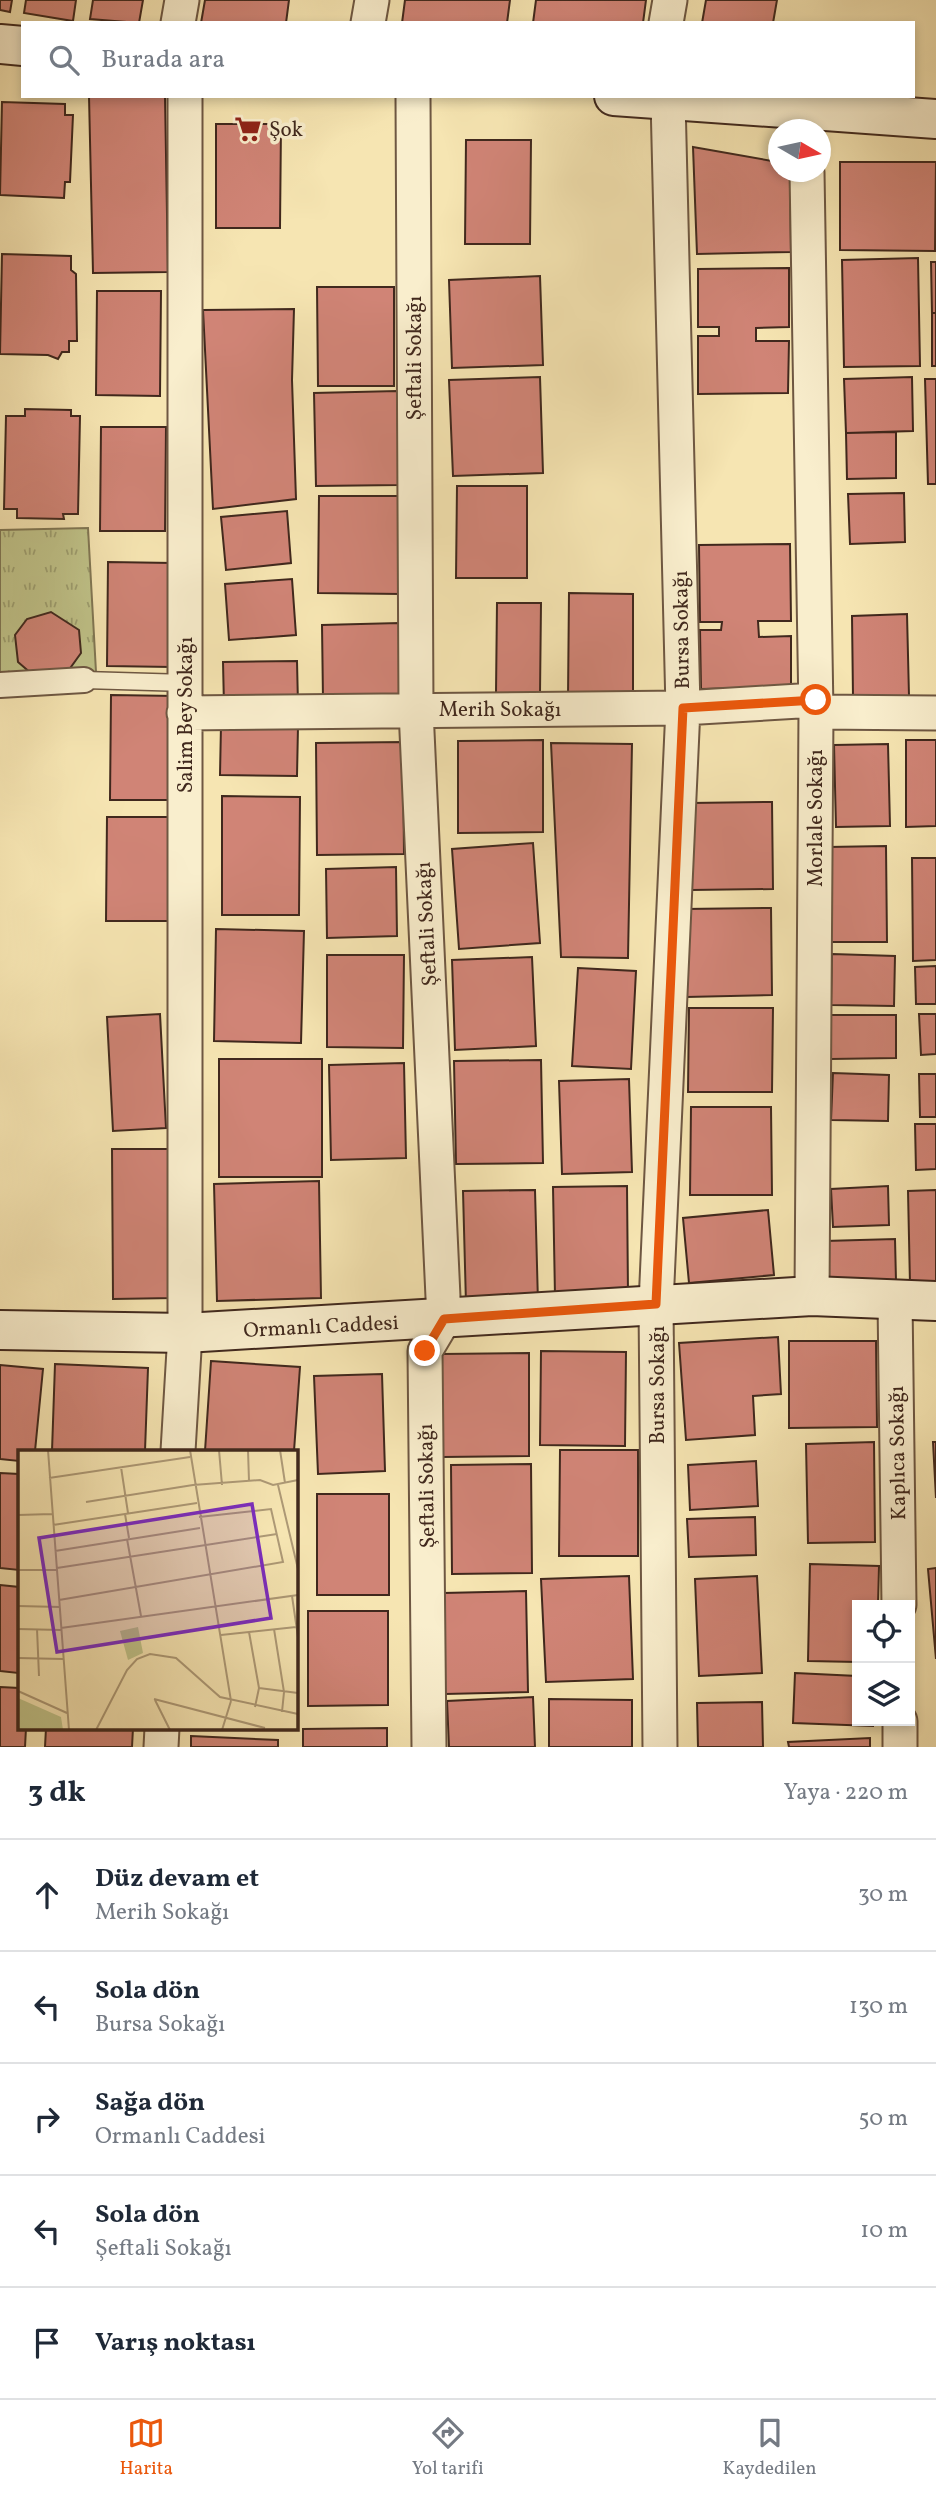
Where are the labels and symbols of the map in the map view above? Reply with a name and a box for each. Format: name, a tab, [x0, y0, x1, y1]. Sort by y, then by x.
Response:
supermarket icon: Şok	[233, 114, 263, 144]
place label: Şok	[269, 116, 304, 145]
north arrow	[768, 119, 831, 182]
street label: Şeftali Sokağı	[401, 296, 430, 420]
street label: Bursa Sokağı	[667, 570, 698, 690]
street label: Salim Bey Sokağı	[172, 637, 201, 793]
route start	[800, 684, 831, 715]
street label: Merih Sokağı	[439, 696, 561, 725]
street label: Morlale Sokağı	[802, 749, 831, 887]
street label: Şeftali Sokağı	[410, 861, 445, 987]
street label: Ormanlı Caddesi	[243, 1309, 400, 1346]
street label: Bursa Sokağı	[644, 1326, 673, 1444]
route end	[409, 1335, 440, 1366]
street label: Kaplıca Sokağı	[883, 1385, 914, 1521]
street label: Şeftali Sokağı	[412, 1423, 443, 1549]
inset map	[18, 1450, 298, 1730]

